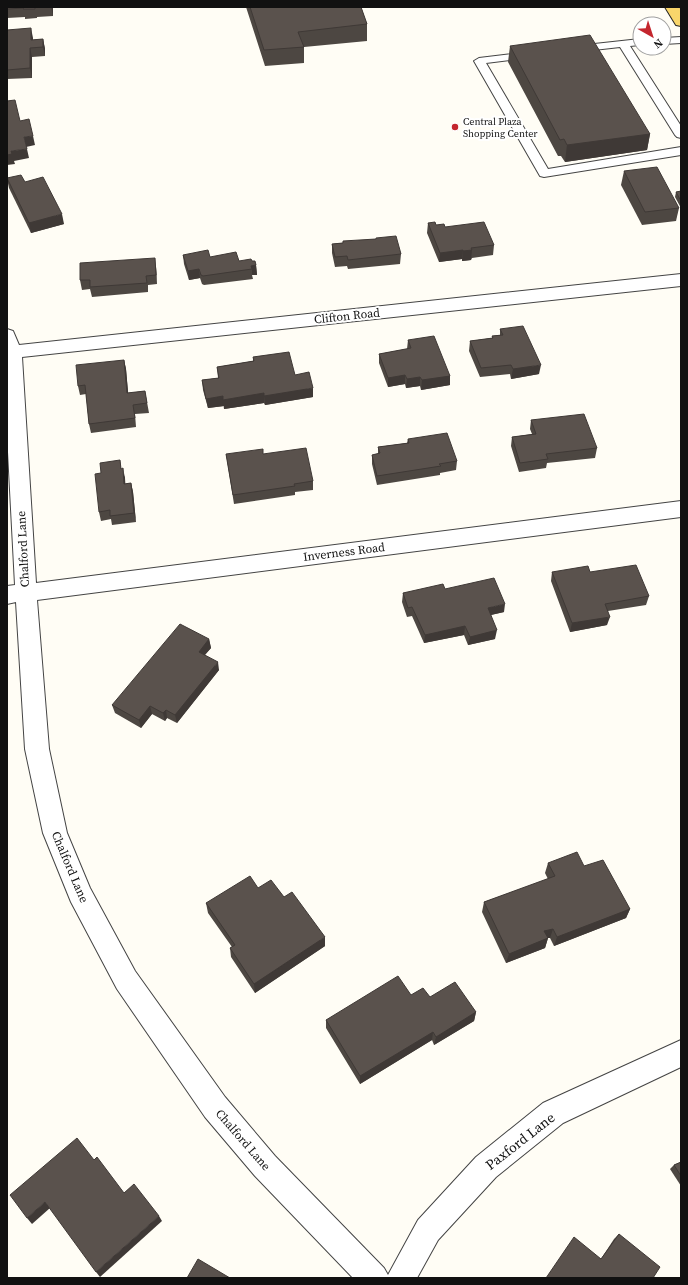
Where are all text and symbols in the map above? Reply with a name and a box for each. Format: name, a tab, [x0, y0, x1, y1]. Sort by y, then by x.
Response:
north arrow	[632, 16, 672, 56]
text: N	[650, 35, 666, 52]
place label: Central Plaza Shopping Center	[463, 115, 538, 140]
marker: Central Plaza Shopping Center	[450, 122, 460, 132]
street label: Clifton Road	[313, 305, 381, 327]
street label: Chalford Lane	[13, 510, 33, 588]
street label: Inverness Road	[302, 539, 386, 565]
street label: Chalford Lane	[48, 829, 92, 905]
street label: Chalford Lane	[212, 1106, 274, 1174]
street label: Paxford Lane	[481, 1108, 559, 1174]

